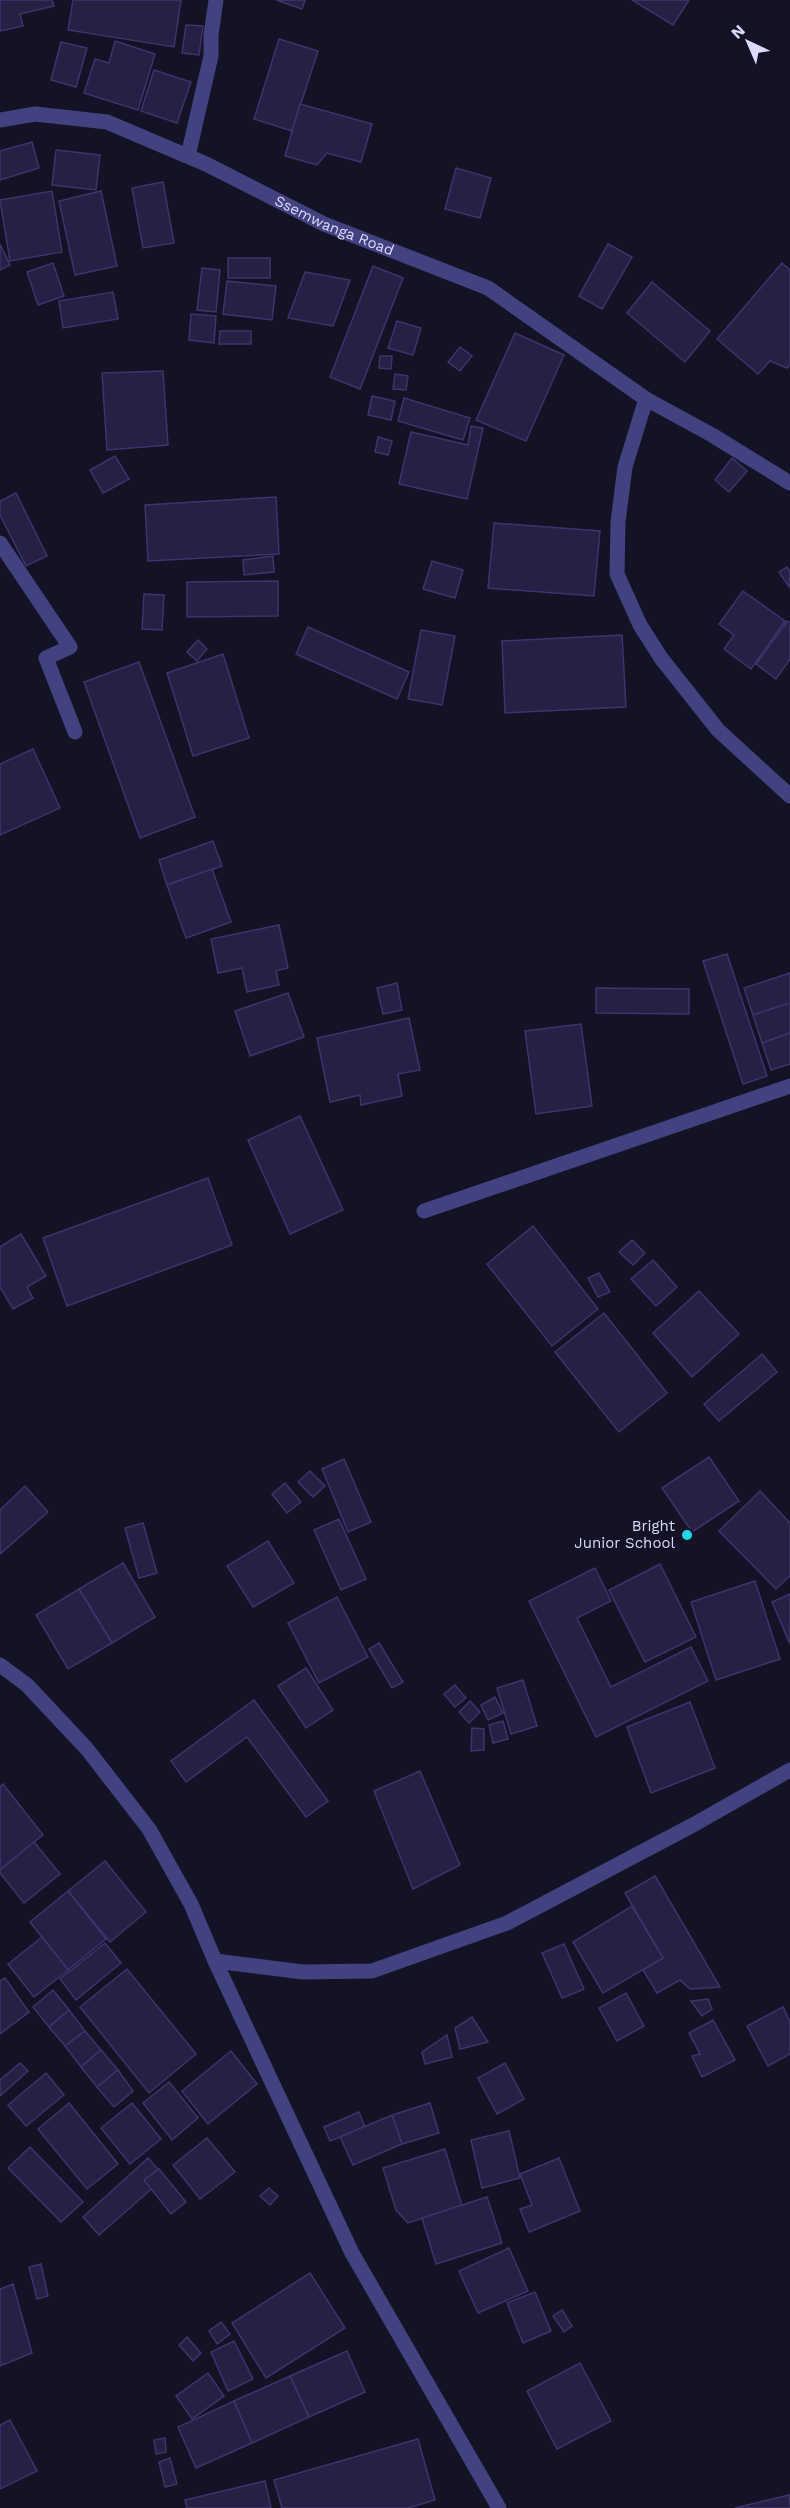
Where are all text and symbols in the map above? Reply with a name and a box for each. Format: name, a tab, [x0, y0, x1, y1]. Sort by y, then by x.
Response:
north arrow	[718, 12, 778, 72]
text: N	[727, 21, 749, 43]
street label: Ssemwanga Road	[272, 191, 397, 259]
place label: Bright Junior School	[574, 1517, 676, 1552]
marker: Bright Junior School	[680, 1528, 694, 1542]

